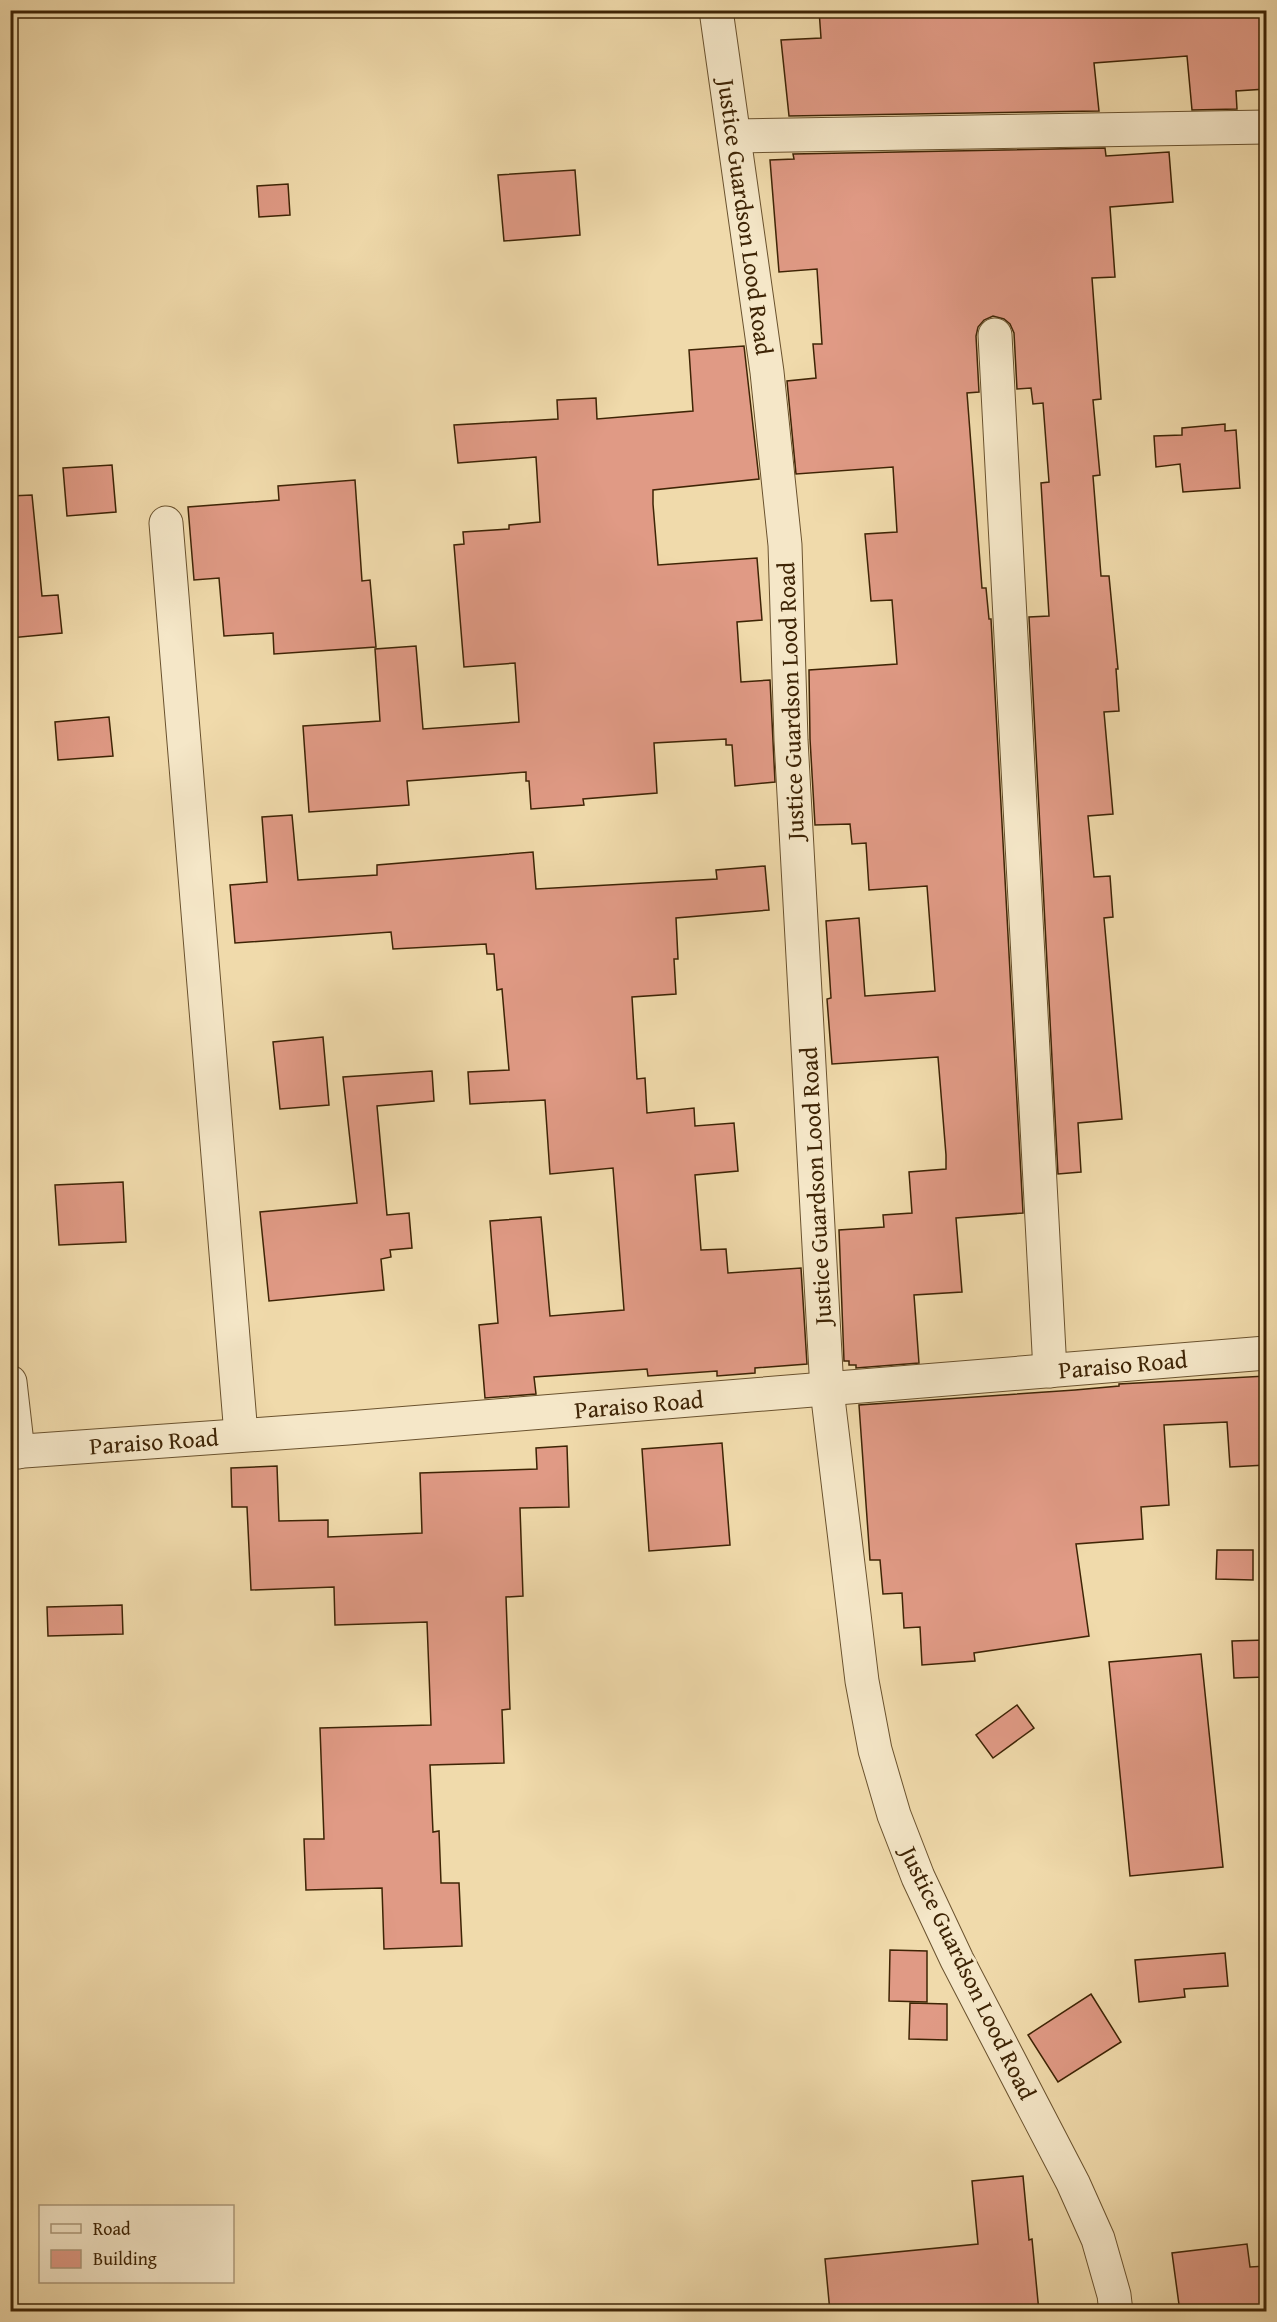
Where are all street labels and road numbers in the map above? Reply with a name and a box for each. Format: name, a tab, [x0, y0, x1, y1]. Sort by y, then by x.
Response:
street label: Justice Guardson Lood Road	[708, 74, 782, 357]
street label: Justice Guardson Lood Road	[768, 561, 813, 844]
street label: Justice Guardson Lood Road	[791, 1046, 840, 1329]
street label: Paraiso Road	[1057, 1341, 1189, 1388]
street label: Paraiso Road	[573, 1381, 705, 1428]
street label: Paraiso Road	[88, 1420, 220, 1463]
street label: Justice Guardson Lood Road	[890, 1837, 1045, 2106]

